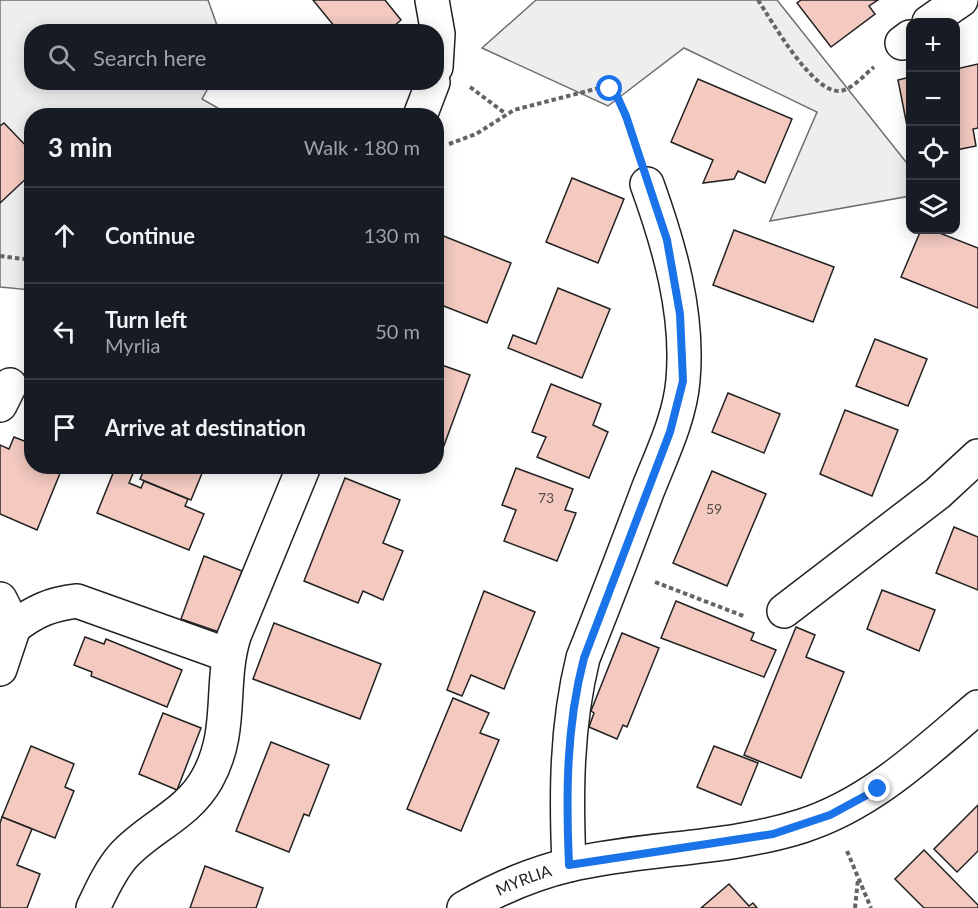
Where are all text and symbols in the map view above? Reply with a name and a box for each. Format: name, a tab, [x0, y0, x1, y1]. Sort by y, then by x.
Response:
map controls	[906, 18, 960, 234]
button: +	[906, 18, 960, 72]
search box	[24, 24, 444, 90]
icon: search	[45, 41, 78, 74]
text: Search here	[93, 44, 206, 71]
button: −	[906, 72, 960, 126]
route start	[596, 75, 622, 101]
button: locate	[906, 126, 960, 180]
text: 3 min	[48, 131, 112, 163]
text: Walk · 180 m	[304, 135, 420, 159]
button: layers	[906, 180, 960, 234]
icon: ahead	[48, 219, 81, 252]
text: Continue	[105, 222, 195, 249]
text: 130 m	[364, 223, 420, 247]
text: Turn left	[105, 306, 187, 333]
icon: left	[48, 315, 81, 348]
text: 50 m	[375, 319, 420, 343]
text: Myrlia	[105, 333, 160, 357]
icon: arrive	[48, 411, 81, 444]
text: Arrive at destination	[105, 414, 306, 441]
house number: 73	[538, 489, 554, 506]
house number: 59	[706, 500, 722, 517]
route end	[864, 775, 890, 801]
street label: MYRLIA	[492, 860, 554, 899]

